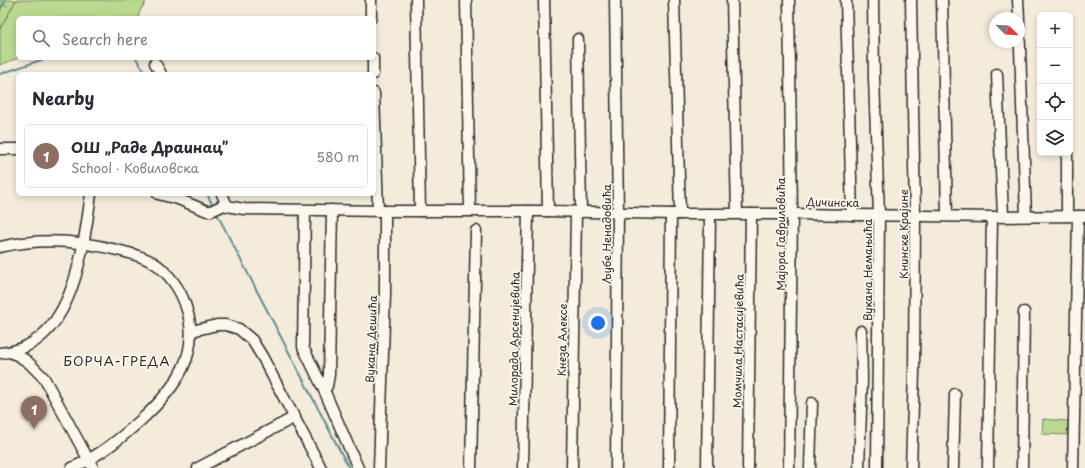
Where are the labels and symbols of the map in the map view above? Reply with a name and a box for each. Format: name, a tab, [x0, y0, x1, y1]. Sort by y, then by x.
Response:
north arrow	[989, 12, 1025, 48]
street label: Мајора Гавриловића	[772, 177, 789, 291]
street label: Љубе Ненадовића	[598, 184, 615, 284]
street label: Книнске Крајине	[895, 189, 912, 279]
street label: Дичинска	[806, 193, 860, 211]
street label: Вукана Немањића	[859, 219, 876, 321]
street label: Милорада Арсенијевића	[504, 272, 524, 406]
street label: Момчила Настасијевића	[728, 274, 748, 408]
street label: Вукана Дешића	[361, 295, 381, 383]
street label: Кнеза Алексе	[553, 303, 571, 377]
your location	[588, 313, 608, 333]
district label: БОРЧА-ГРЕДА	[64, 351, 170, 370]
pin: 1	[21, 396, 47, 429]

